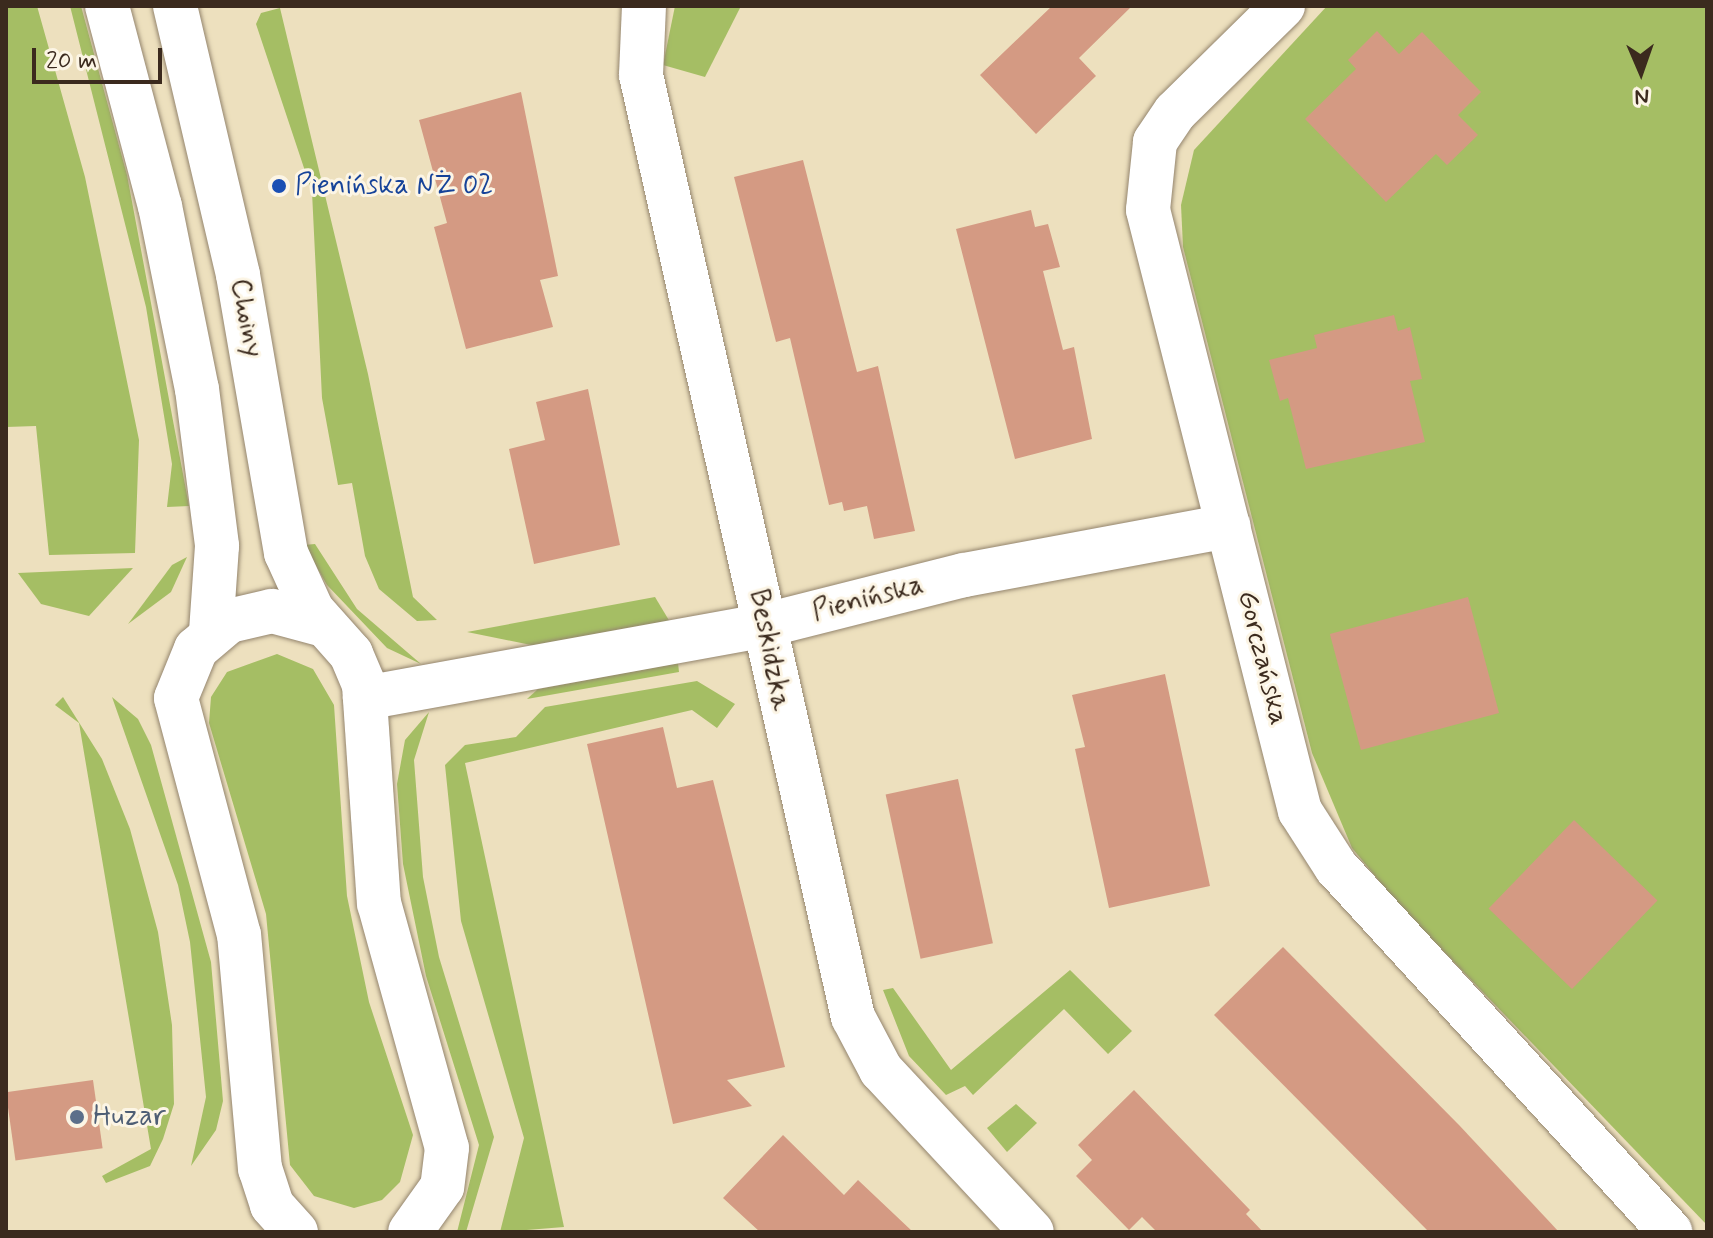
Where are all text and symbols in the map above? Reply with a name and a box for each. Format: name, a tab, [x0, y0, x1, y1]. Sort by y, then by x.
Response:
scale bar	[36, 32, 166, 82]
north arrow	[1601, 32, 1681, 112]
text: 20 m	[46, 46, 97, 77]
text: N	[1634, 82, 1650, 110]
place label: Pienińska NŻ 02	[295, 169, 494, 203]
marker: Pienińska NŻ 02	[270, 177, 288, 195]
street label: Choiny	[222, 276, 270, 360]
street label: Pienińska	[809, 569, 927, 629]
street label: Beskidzka	[741, 586, 797, 714]
street label: Gorczańska	[1229, 587, 1295, 729]
place label: Huzar	[93, 1100, 166, 1134]
marker: Huzar	[68, 1108, 86, 1126]

